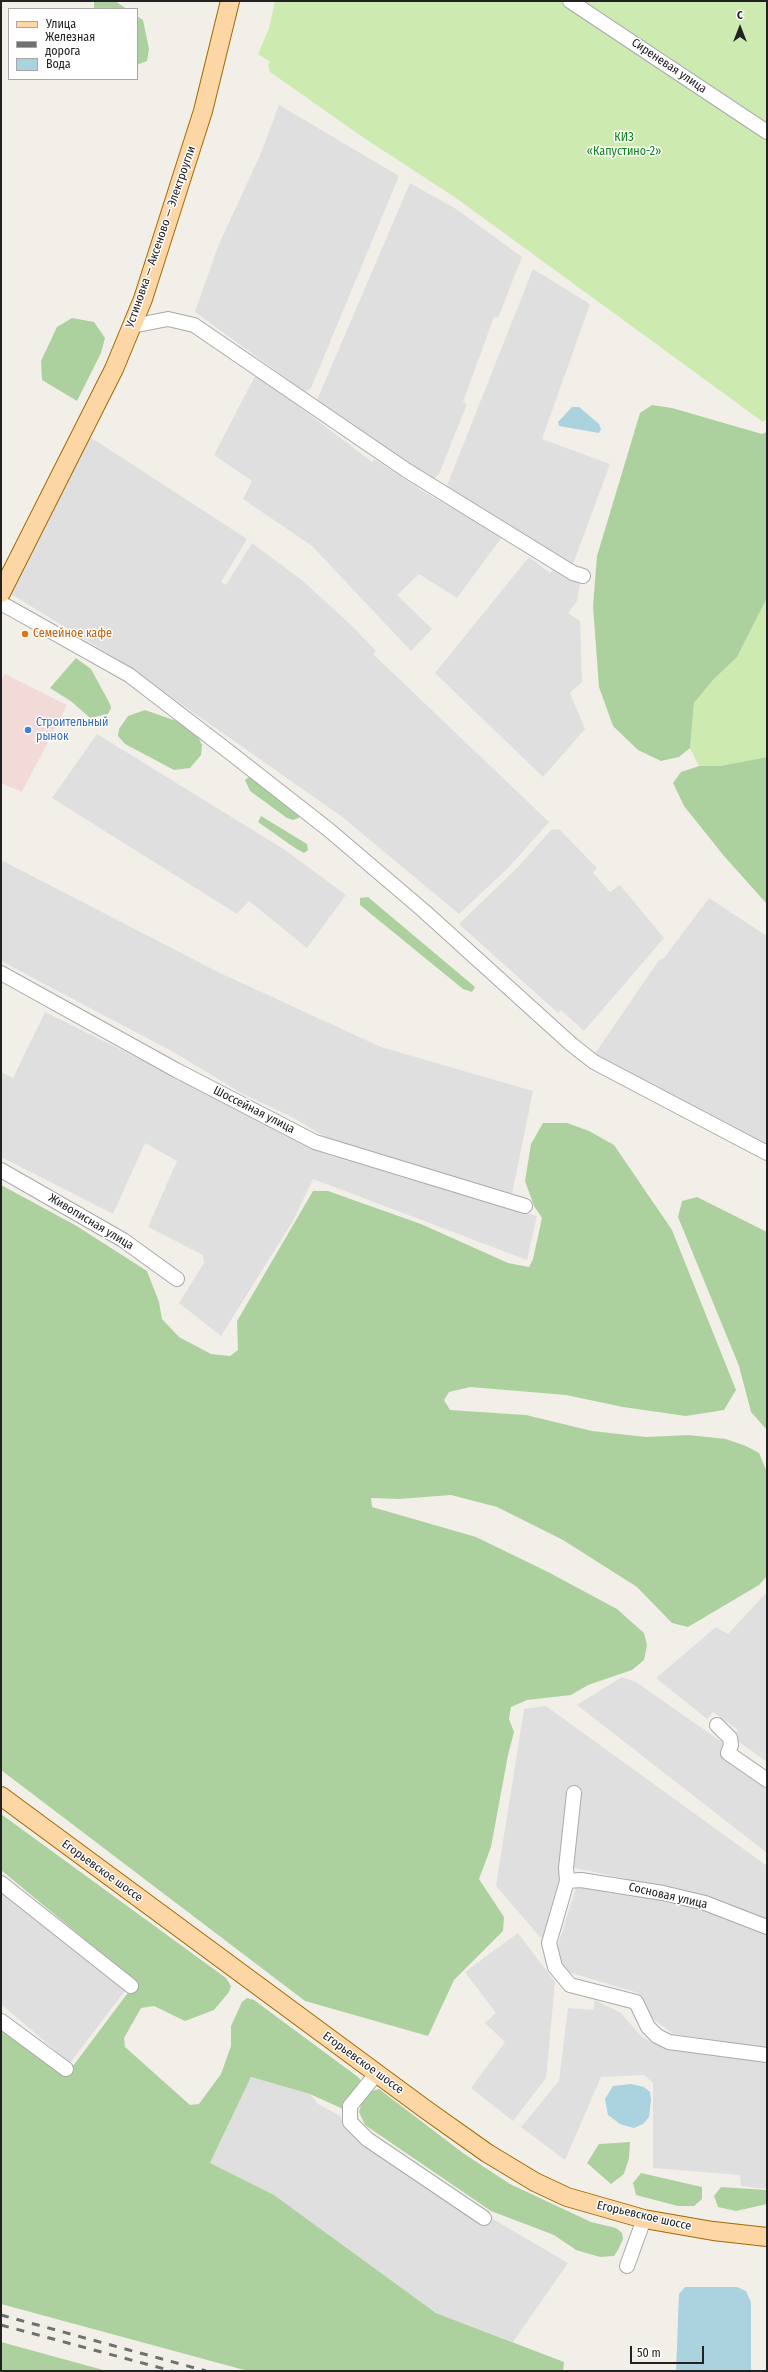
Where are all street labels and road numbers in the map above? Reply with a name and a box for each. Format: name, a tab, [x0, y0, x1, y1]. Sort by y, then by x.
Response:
street label: Сиреневая улица	[629, 36, 709, 96]
street label: Устиновка — Аксеново — Электроугли	[123, 144, 199, 330]
street label: Шоссейная улица	[211, 1083, 297, 1137]
street label: Живописная улица	[46, 1191, 136, 1253]
street label: Егорьевское шоссе	[59, 1837, 145, 1905]
street label: Сосновая улица	[627, 1880, 709, 1912]
street label: Егорьевское шоссе	[320, 2029, 406, 2097]
street label: Егорьевское шоссе	[595, 2198, 693, 2234]

